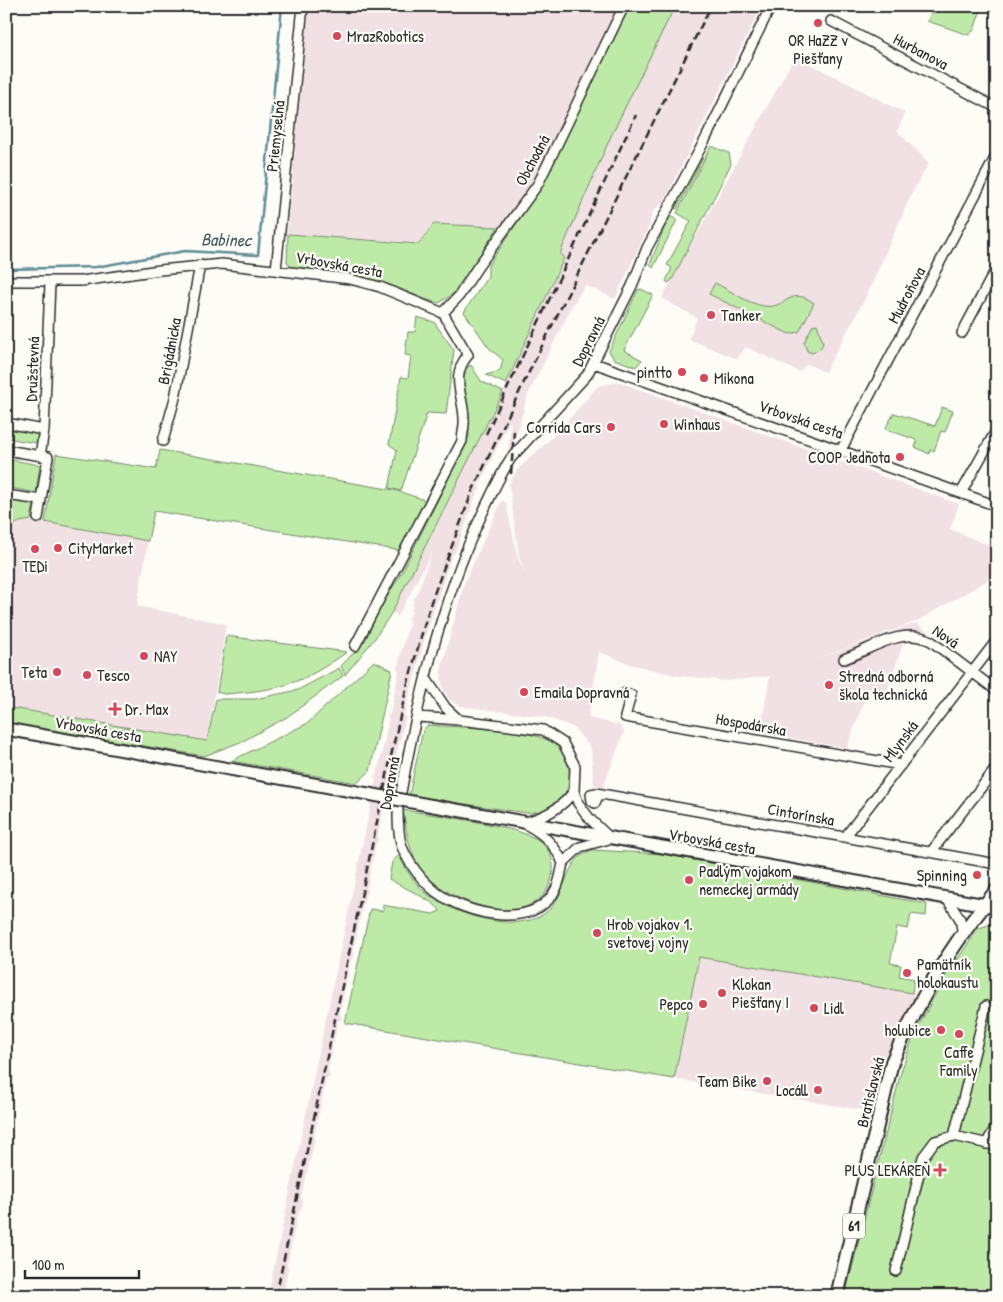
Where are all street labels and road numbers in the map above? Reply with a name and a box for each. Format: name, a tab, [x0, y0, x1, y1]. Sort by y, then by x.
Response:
street label: Hurbanova	[890, 27, 952, 75]
street label: Priemyselná	[260, 99, 290, 173]
street label: Obchodná	[509, 131, 555, 189]
street label: Vrbovská cesta	[294, 246, 384, 282]
street label: Mudroňova	[882, 263, 930, 327]
street label: Dopravná	[566, 312, 610, 370]
street label: Brigádnicka	[152, 316, 186, 386]
street label: Družstevná	[20, 336, 44, 402]
street label: Vrbovská cesta	[756, 394, 846, 444]
street label: Nová	[928, 619, 964, 653]
street label: Hospodárska	[714, 707, 788, 741]
street label: Vrbovská cesta	[53, 711, 143, 747]
street label: Mlynská	[877, 716, 923, 766]
street label: Dopravná	[374, 755, 404, 811]
street label: Cintorínska	[766, 797, 836, 831]
street label: Vrbovská cesta	[667, 823, 757, 859]
street label: Bratislavská	[851, 1055, 889, 1129]
road number: 61	[843, 1214, 865, 1238]

